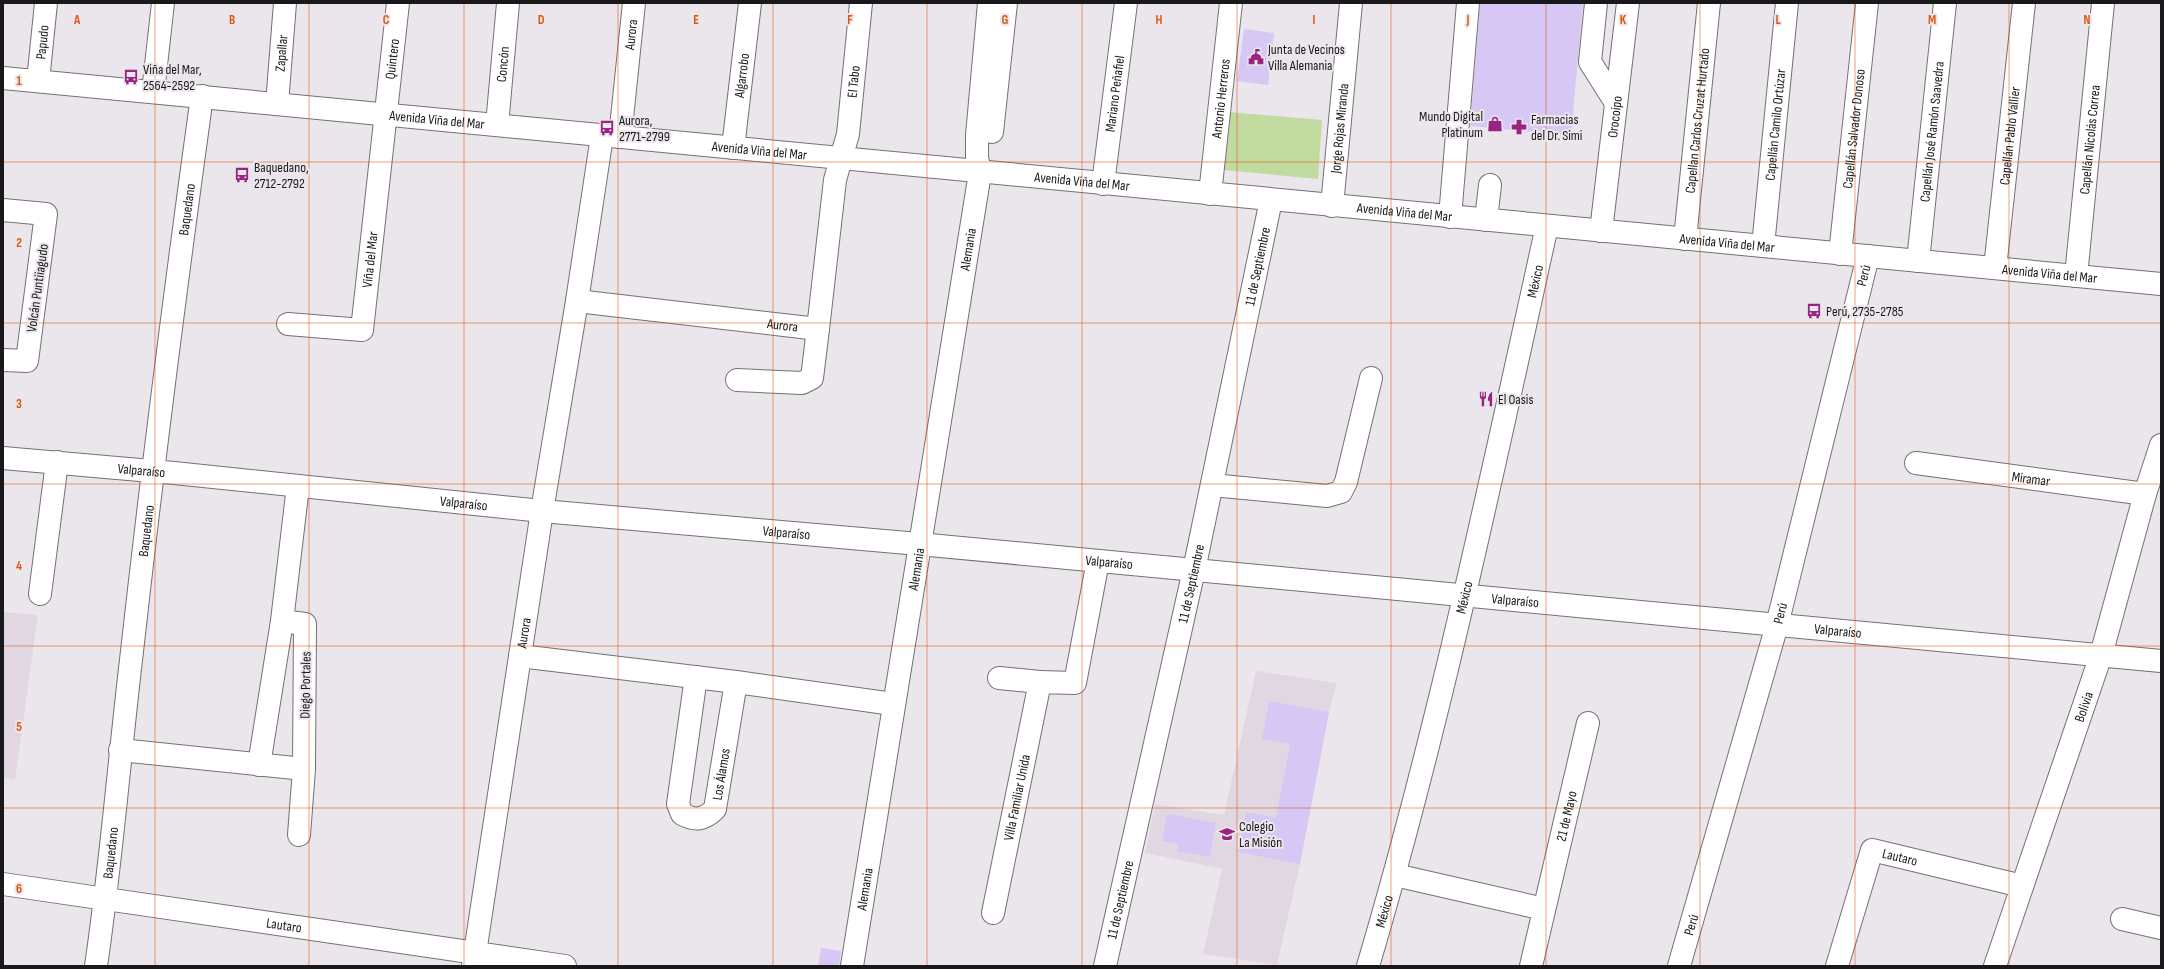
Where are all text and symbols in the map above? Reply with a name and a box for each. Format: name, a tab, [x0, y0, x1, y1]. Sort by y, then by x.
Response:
text: A	[73, 12, 81, 28]
text: B	[229, 12, 235, 28]
text: C	[383, 12, 390, 28]
text: D	[538, 12, 545, 28]
text: E	[693, 12, 699, 28]
text: F	[847, 12, 853, 28]
text: G	[1002, 12, 1009, 28]
text: H	[1156, 12, 1163, 28]
text: I	[1313, 12, 1316, 28]
text: J	[1466, 12, 1470, 28]
text: K	[1620, 12, 1627, 28]
text: L	[1775, 12, 1781, 28]
text: M	[1928, 12, 1936, 28]
text: N	[2084, 12, 2091, 28]
street label: Aurora	[621, 18, 641, 52]
street label: Papudo	[32, 24, 53, 60]
street label: Zapallar	[272, 34, 291, 72]
street label: Quintero	[382, 37, 403, 80]
place label: Junta de Vecinos Villa Alemania	[1267, 41, 1345, 74]
street label: Concón	[493, 46, 513, 83]
street label: Capellan Carlos Cruzat Hurtado	[1682, 47, 1713, 194]
public building icon: Junta de Vecinos Villa Alemania	[1247, 48, 1265, 66]
street label: Algarrobo	[731, 52, 753, 100]
street label: Mariano Peñafiel	[1102, 54, 1128, 133]
street label: Antonio Herreros	[1208, 58, 1234, 140]
place label: Viña del Mar, 2564-2592	[143, 61, 202, 94]
street label: Capellán José Ramón Saavedra	[1916, 61, 1948, 203]
street label: El Tabo	[844, 65, 864, 99]
bus stop icon: Viña del Mar, 2564-2592	[122, 68, 140, 86]
street label: Capellán Camilo Ortúzar	[1762, 68, 1789, 181]
street label: Capellán Salvador Donoso	[1839, 68, 1869, 189]
text: 1	[16, 73, 22, 89]
street label: Jorge Rojas Miranda	[1327, 83, 1352, 175]
street label: Capellán Nicolás Correa	[2076, 84, 2104, 195]
street label: Capellán Pablo Vallier	[1996, 86, 2024, 186]
street label: Orocoipo	[1604, 95, 1626, 139]
street label: Avenida Viña del Mar	[388, 107, 485, 133]
place label: Mundo Digital Platinum	[1419, 108, 1483, 141]
place label: Farmacias del Dr. Simi	[1531, 111, 1582, 144]
place label: Aurora, 2771-2799	[618, 112, 670, 145]
shop icon: Mundo Digital Platinum	[1486, 115, 1504, 133]
pharmacy icon: Farmacias del Dr. Simi	[1510, 118, 1528, 136]
bus stop icon: Aurora, 2771-2799	[598, 119, 616, 137]
street label: Avenida Viña del Mar	[710, 138, 808, 164]
place label: Baquedano, 2712-2792	[254, 159, 309, 192]
bus stop icon: Baquedano, 2712-2792	[233, 166, 251, 184]
street label: Avenida Viña del Mar	[1033, 168, 1130, 195]
street label: Baquedano	[175, 182, 199, 236]
street label: Avenida Viña del Mar	[1355, 199, 1453, 225]
street label: 11 de Septiembre	[1241, 226, 1274, 307]
street label: Alemania	[956, 227, 980, 273]
street label: Avenida Viña del Mar	[1678, 230, 1775, 256]
street label: Viña del Mar	[359, 231, 382, 289]
text: 2	[16, 235, 22, 251]
street label: Volcán Puntiiagudo	[23, 243, 52, 333]
street label: Avenida Viña del Mar	[2000, 261, 2098, 287]
street label: México	[1523, 263, 1547, 299]
street label: Perú	[1853, 263, 1875, 288]
bus stop icon: Perú, 2735-2785	[1805, 302, 1823, 320]
place label: Perú, 2735-2785	[1826, 303, 1904, 320]
street label: Aurora	[765, 315, 799, 336]
restaurant icon: El Oasis	[1477, 390, 1495, 408]
place label: El Oasis	[1498, 391, 1533, 408]
text: 3	[16, 396, 22, 412]
street label: Valparaíso	[117, 460, 166, 481]
street label: Miramar	[2011, 468, 2051, 490]
street label: Valparaíso	[439, 493, 489, 514]
street label: Baquedano	[135, 504, 158, 558]
street label: Valparaíso	[762, 522, 811, 543]
street label: 11 de Septiembre	[1174, 543, 1208, 625]
street label: Alemania	[905, 547, 928, 593]
street label: Valparaíso	[1085, 552, 1134, 573]
text: 4	[16, 558, 22, 574]
street label: México	[1452, 579, 1477, 616]
street label: Valparaíso	[1491, 590, 1540, 611]
street label: Perú	[1770, 601, 1791, 626]
street label: Aurora	[513, 616, 535, 650]
street label: Valparaíso	[1813, 620, 1863, 642]
street label: Diego Portales	[296, 651, 315, 719]
street label: Bolivia	[2071, 689, 2097, 724]
text: 5	[16, 719, 22, 735]
street label: Los Álamos	[709, 747, 734, 801]
street label: Villa Familiar Unida	[1000, 753, 1034, 842]
street label: 21 de Mayo	[1553, 789, 1581, 843]
place label: Colegio La Misión	[1239, 818, 1282, 851]
school or university icon: Colegio La Misión	[1218, 825, 1236, 843]
street label: Baquedano	[99, 826, 122, 880]
street label: Lautaro	[1881, 845, 1919, 870]
street label: 11 de Septiembre	[1103, 859, 1137, 941]
street label: Alemania	[853, 867, 877, 913]
text: 6	[16, 881, 22, 897]
street label: México	[1372, 893, 1397, 930]
street label: Perú	[1680, 912, 1703, 937]
street label: Lautaro	[265, 915, 303, 937]

